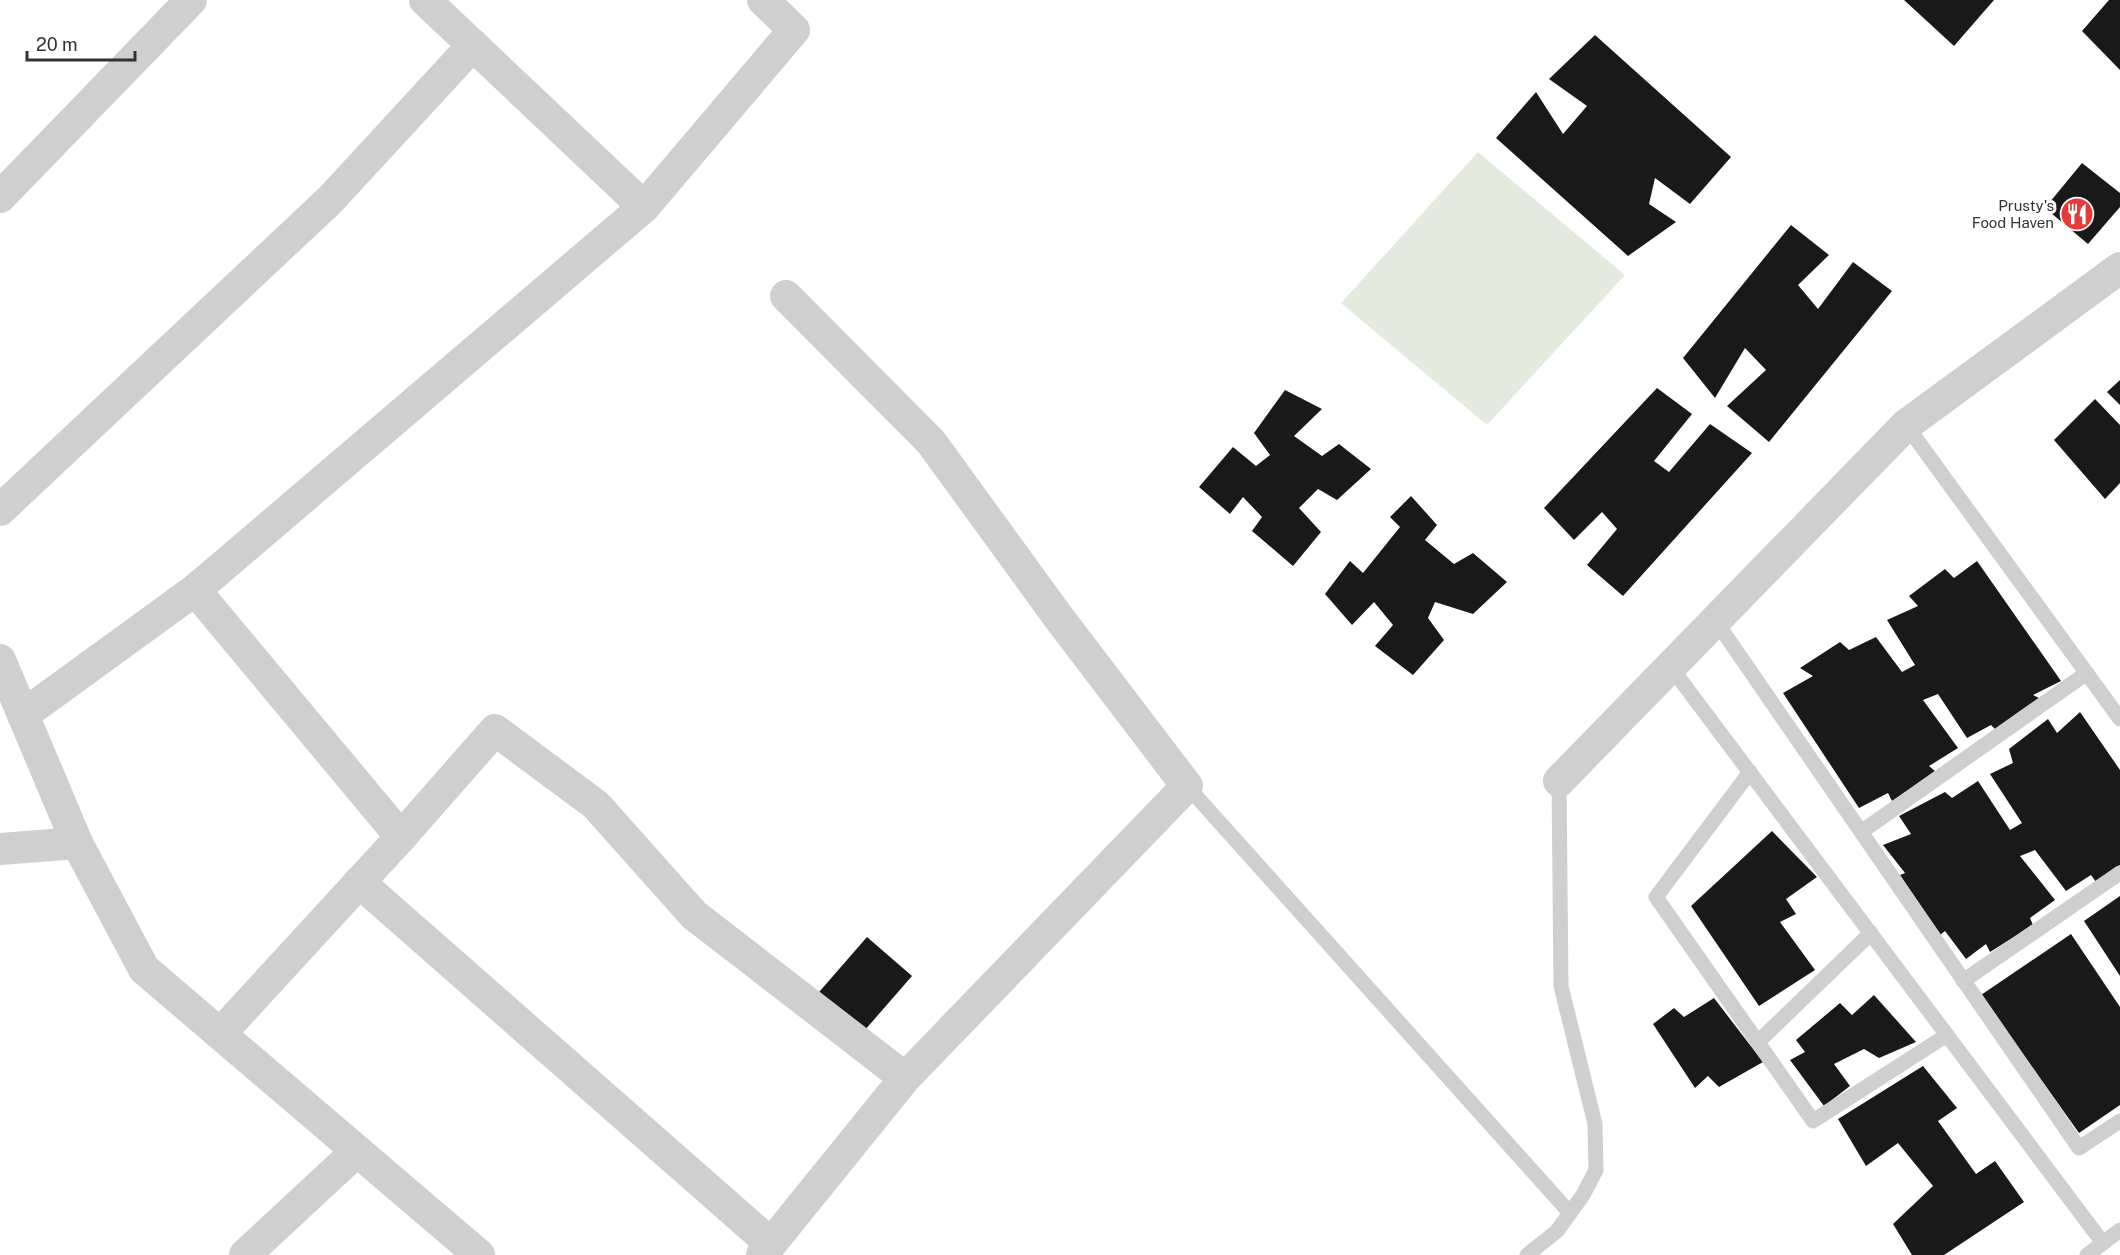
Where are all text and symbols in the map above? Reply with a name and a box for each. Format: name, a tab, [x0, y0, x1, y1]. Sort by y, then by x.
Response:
scale bar	[27, 24, 135, 62]
text: 20 m	[36, 34, 78, 55]
restaurant icon: Prusty's Food Haven	[2059, 196, 2095, 232]
place label: Prusty's Food Haven	[1972, 197, 2054, 231]

